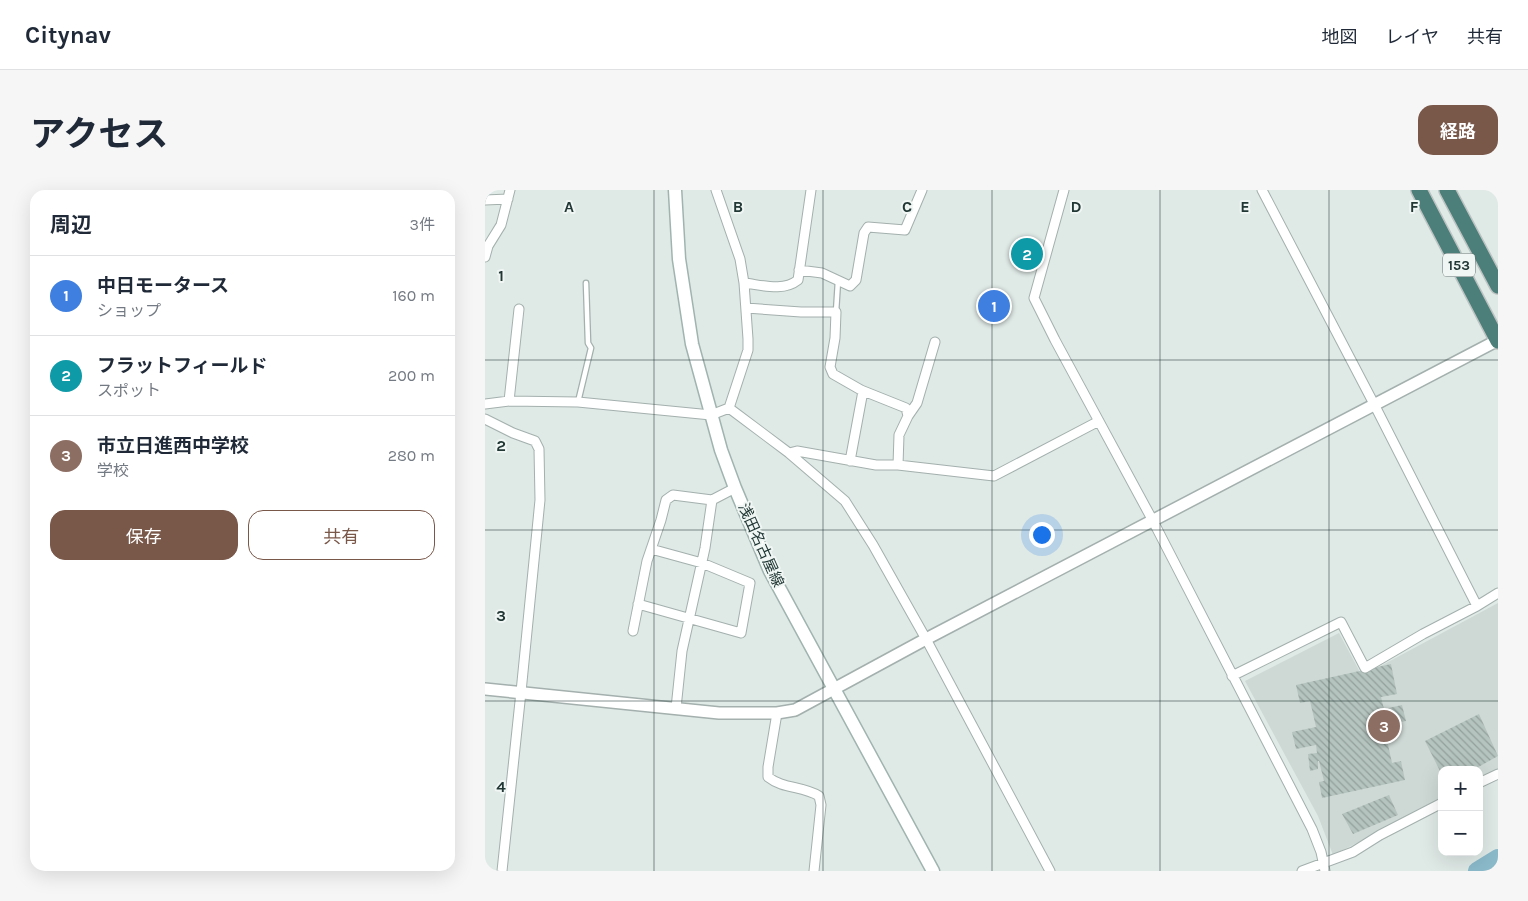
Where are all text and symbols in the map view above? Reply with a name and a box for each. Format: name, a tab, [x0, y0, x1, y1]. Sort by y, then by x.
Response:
text: Citynav	[25, 21, 111, 49]
text: 地図	[1322, 26, 1358, 48]
text: レイヤ	[1386, 26, 1439, 48]
text: 共有	[1467, 26, 1503, 48]
button: 経路	[1418, 105, 1498, 155]
text: アクセス	[30, 114, 168, 155]
text: A	[564, 197, 574, 216]
text: B	[733, 197, 743, 216]
text: C	[902, 197, 912, 216]
text: D	[1071, 197, 1082, 216]
text: E	[1240, 197, 1250, 216]
text: F	[1410, 197, 1419, 216]
text: 周辺	[50, 213, 92, 237]
text: 3件	[410, 215, 435, 234]
pin: 2	[1011, 235, 1043, 273]
road number: 153	[1443, 254, 1475, 276]
text: 1	[498, 266, 504, 285]
text: 中日モータース	[97, 275, 229, 297]
text: 1	[63, 286, 69, 305]
text: 160 m	[392, 286, 435, 305]
pin: 1	[978, 287, 1010, 325]
text: ショップ	[97, 301, 161, 320]
text: フラットフィールド	[97, 355, 268, 377]
text: 2	[61, 366, 71, 385]
text: 200 m	[388, 366, 435, 385]
text: スポット	[97, 381, 161, 400]
text: 市立日進西中学校	[97, 435, 249, 457]
text: 2	[496, 436, 506, 455]
text: 3	[61, 446, 71, 465]
text: 280 m	[388, 446, 435, 465]
text: 学校	[97, 461, 129, 480]
street label: 浅田名古屋線	[734, 500, 788, 590]
button: 保存	[50, 510, 238, 560]
button: 共有	[248, 510, 435, 560]
your location	[1029, 522, 1055, 548]
text: 3	[496, 606, 506, 625]
pin: 3	[1368, 707, 1400, 745]
map controls	[1438, 766, 1483, 856]
button: +	[1438, 766, 1483, 811]
text: 4	[496, 777, 506, 796]
button: −	[1438, 811, 1483, 856]

